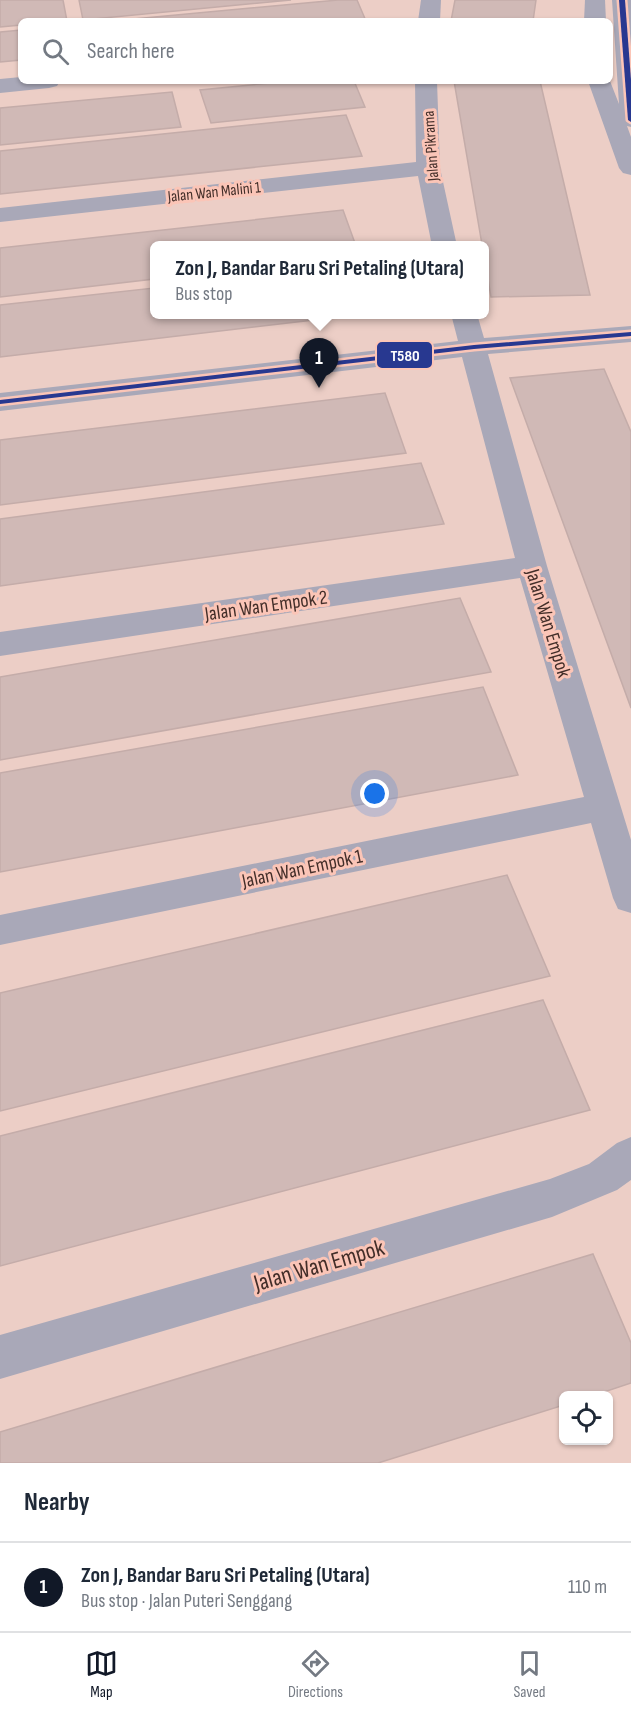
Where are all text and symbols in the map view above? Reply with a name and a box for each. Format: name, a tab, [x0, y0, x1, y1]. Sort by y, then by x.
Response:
search box	[18, 18, 613, 84]
icon: search	[39, 35, 72, 68]
text: Search here	[87, 38, 174, 65]
street label: Jalan Pikrama	[420, 110, 444, 183]
street label: Jalan Wan Malini 1	[166, 178, 262, 207]
popup	[150, 241, 489, 319]
text: Zon J, Bandar Baru Sri Petaling (Utara)	[175, 255, 464, 282]
text: Bus stop	[175, 282, 232, 306]
pin: 1	[300, 338, 338, 388]
line badge: T580	[376, 341, 433, 369]
text: T580	[390, 347, 420, 366]
street label: Jalan Wan Empok	[520, 565, 576, 681]
street label: Jalan Wan Empok 2	[202, 586, 329, 627]
your location	[360, 779, 389, 808]
street label: Jalan Wan Empok 1	[239, 845, 365, 894]
street label: Jalan Wan Empok	[249, 1233, 388, 1298]
map controls	[559, 1391, 613, 1445]
button: locate	[559, 1391, 613, 1445]
text: Nearby	[24, 1487, 90, 1518]
text: Zon J, Bandar Baru Sri Petaling (Utara)	[81, 1562, 370, 1589]
text: 1	[40, 1575, 47, 1599]
text: 110 m	[568, 1575, 607, 1599]
text: Bus stop · Jalan Puteri Senggang	[81, 1589, 292, 1613]
tab: Map	[85, 1647, 118, 1702]
tab: Directions	[288, 1647, 343, 1702]
tab: Saved	[513, 1647, 546, 1702]

